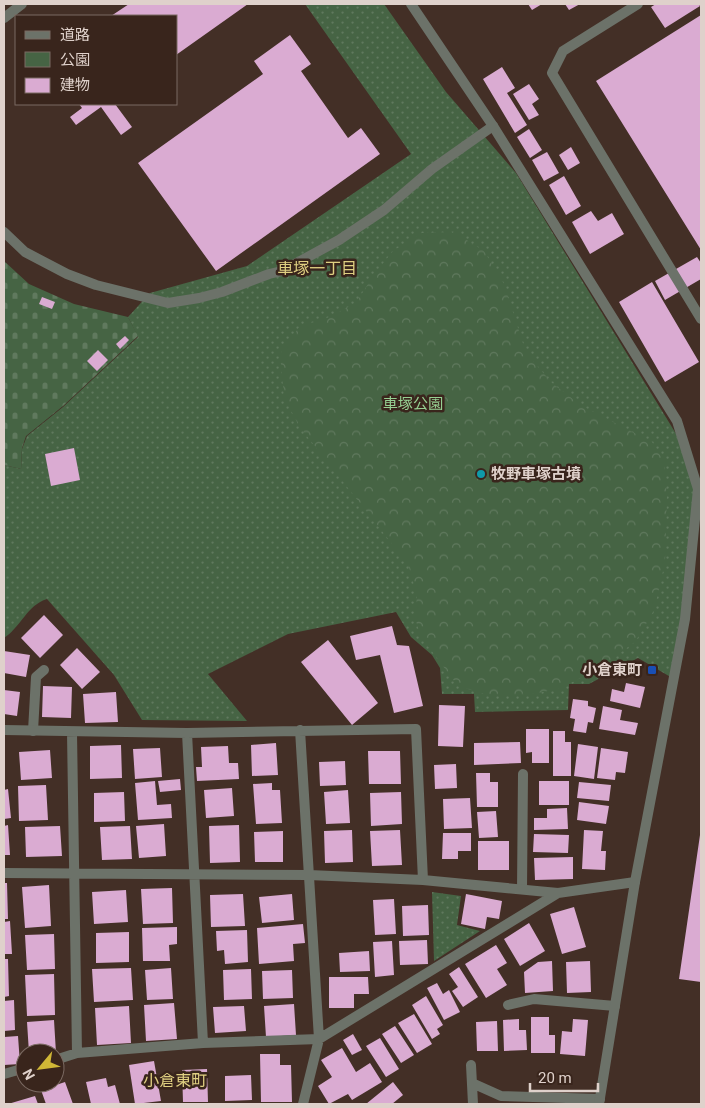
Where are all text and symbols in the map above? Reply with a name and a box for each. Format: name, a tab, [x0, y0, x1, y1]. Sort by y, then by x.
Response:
legend	[15, 15, 178, 105]
text: 道路	[60, 26, 90, 44]
text: 公園	[60, 51, 90, 69]
text: 建物	[60, 76, 90, 94]
district label: 車塚一丁目	[277, 259, 357, 278]
park label: 車塚公園	[383, 395, 443, 413]
place label: 牧野車塚古墳	[491, 465, 581, 483]
marker: 牧野車塚古墳	[475, 468, 487, 480]
place label: 小倉東町	[582, 661, 642, 679]
marker: 小倉東町	[646, 664, 658, 676]
north arrow	[15, 1043, 65, 1093]
scale bar	[530, 1060, 598, 1092]
text: N	[19, 1066, 38, 1083]
text: 20 m	[538, 1069, 572, 1087]
district label: 小倉東町	[143, 1071, 207, 1090]

